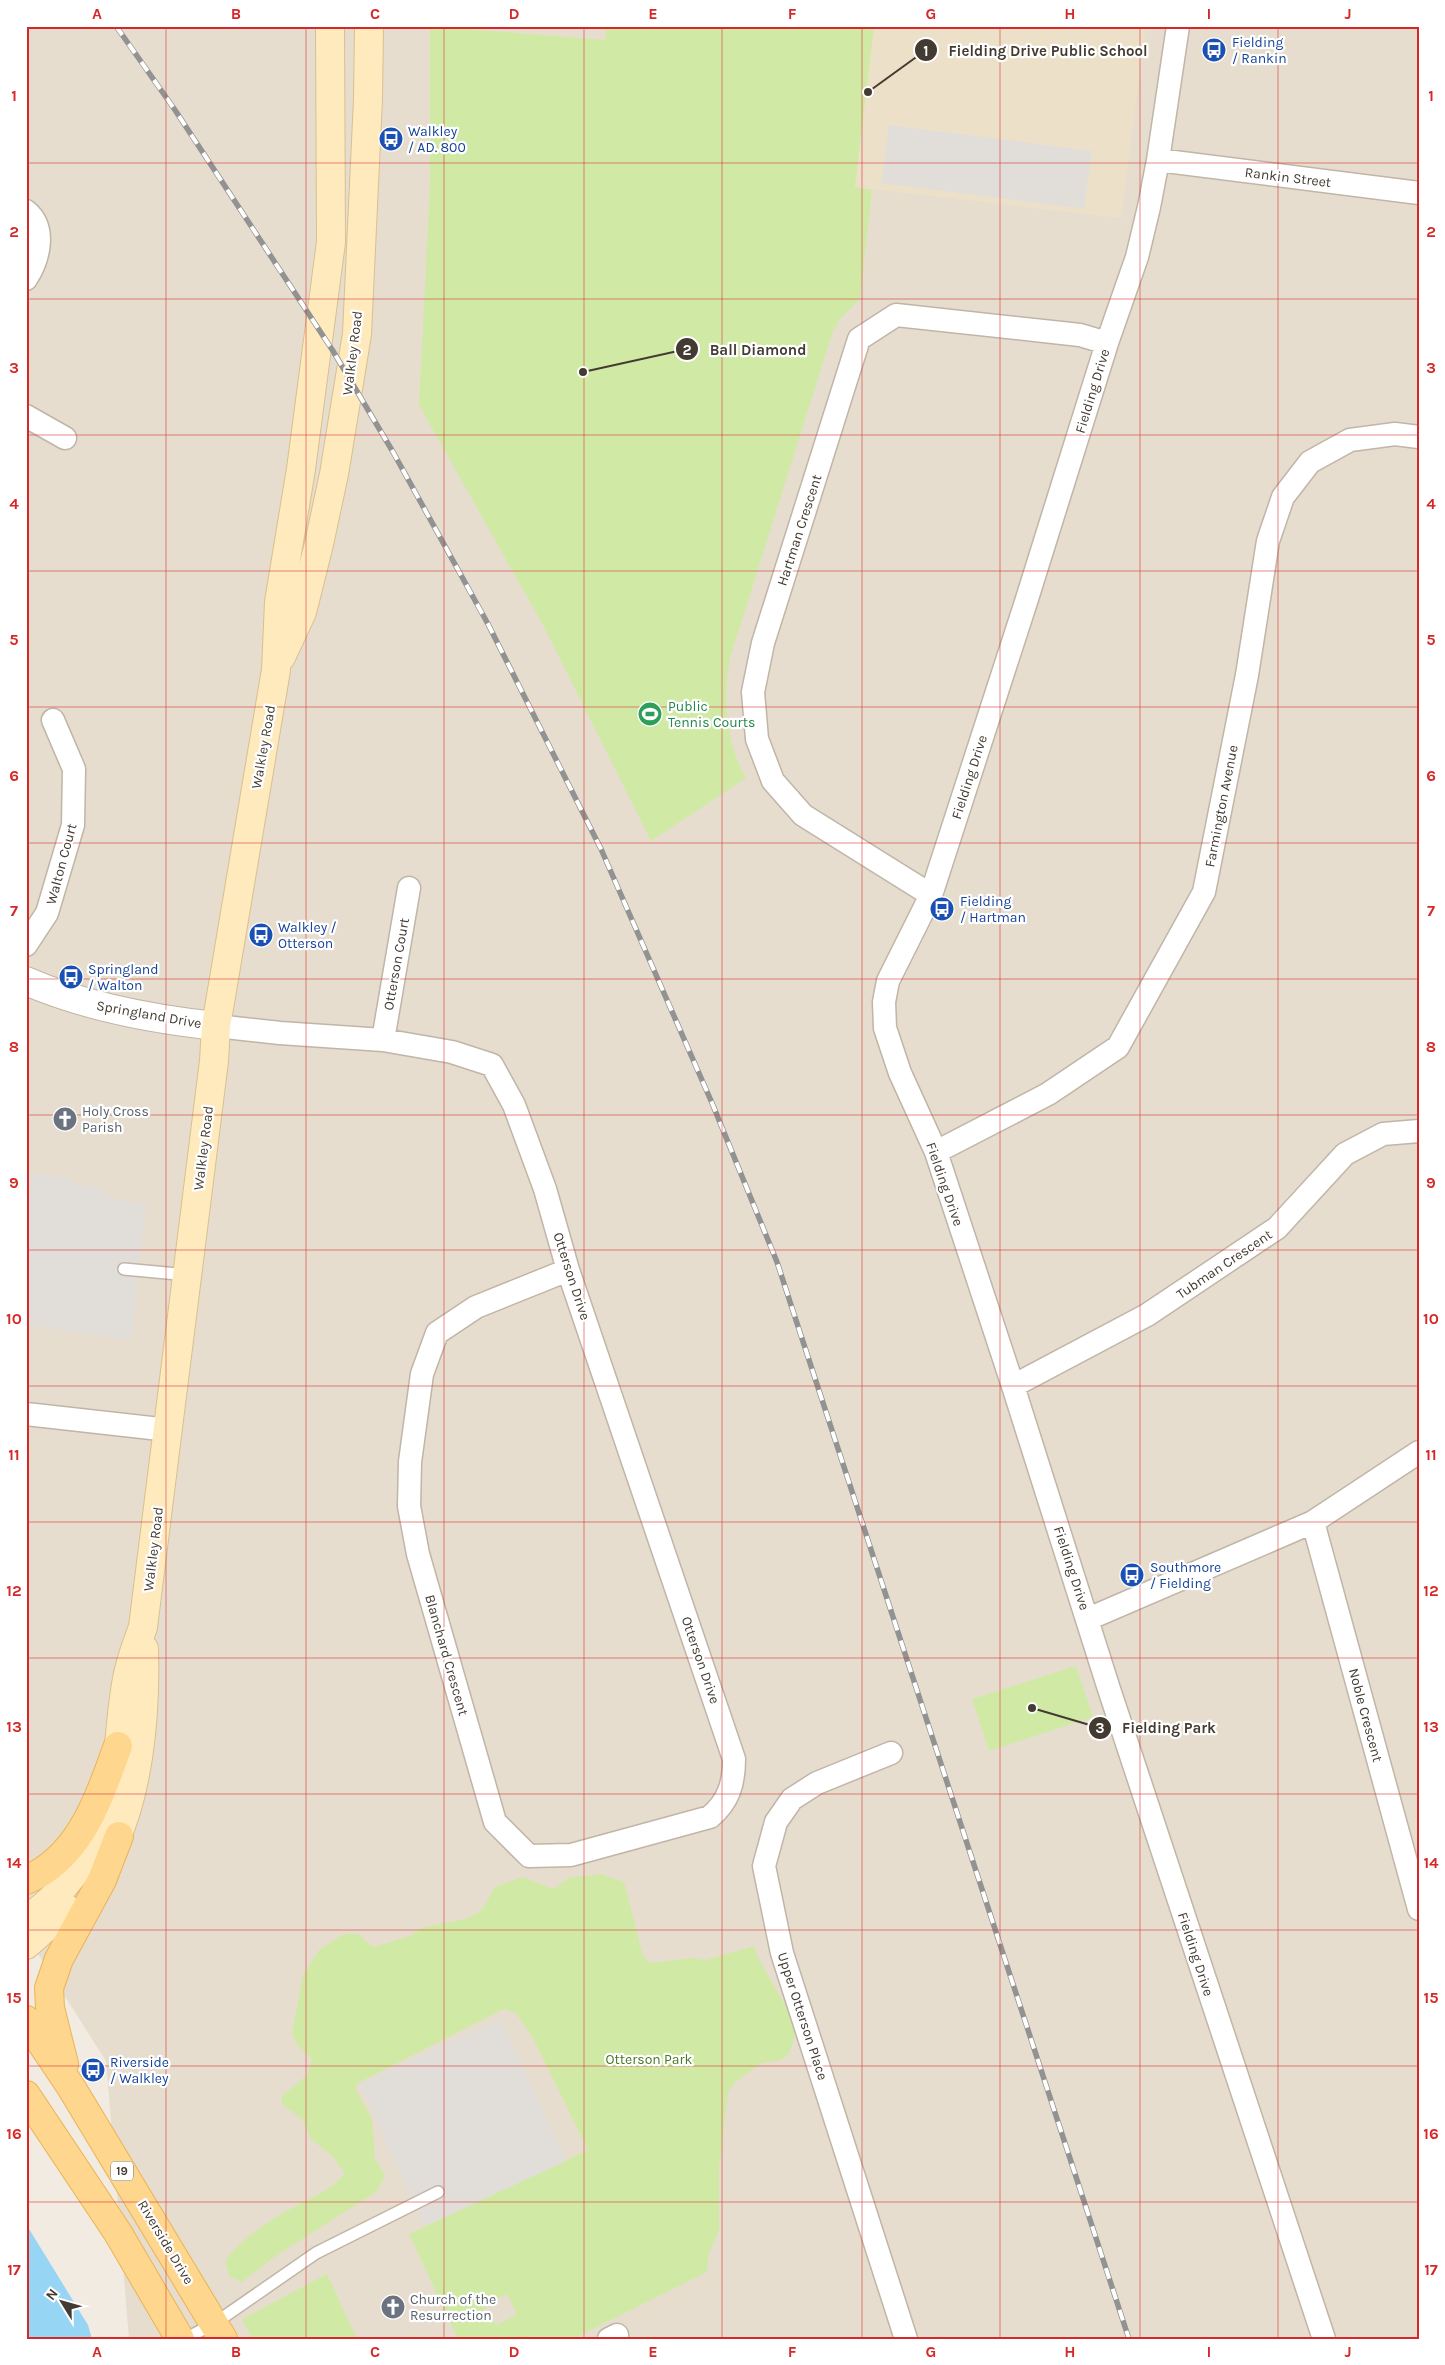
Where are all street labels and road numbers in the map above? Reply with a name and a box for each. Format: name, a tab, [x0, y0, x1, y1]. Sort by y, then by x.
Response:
street label: Rankin Street	[1244, 164, 1332, 191]
street label: Walkley Road	[339, 310, 366, 396]
street label: Fielding Drive	[1072, 347, 1113, 435]
street label: Hartman Crescent	[773, 472, 826, 588]
street label: Walkley Road	[248, 704, 279, 790]
street label: Fielding Drive	[948, 733, 991, 821]
street label: Farmington Avenue	[1201, 744, 1242, 869]
street label: Walton Court	[42, 822, 80, 907]
street label: Otterson Court	[380, 917, 413, 1012]
street label: Springland Drive	[95, 997, 203, 1032]
street label: Walkley Road	[190, 1105, 217, 1191]
street label: Fielding Drive	[922, 1140, 967, 1228]
street label: Tubman Crescent	[1173, 1226, 1275, 1303]
street label: Otterson Drive	[549, 1230, 594, 1322]
street label: Walkley Road	[140, 1506, 167, 1592]
street label: Fielding Drive	[1050, 1524, 1093, 1612]
street label: Blanchard Crescent	[421, 1593, 472, 1718]
street label: Otterson Drive	[678, 1614, 723, 1706]
street label: Noble Crescent	[1345, 1666, 1386, 1764]
street label: Fielding Drive	[1174, 1910, 1217, 1998]
street label: Upper Otterson Place	[774, 1950, 831, 2082]
road number: 19	[111, 2162, 133, 2180]
street label: Riverside Drive	[134, 2197, 197, 2287]

